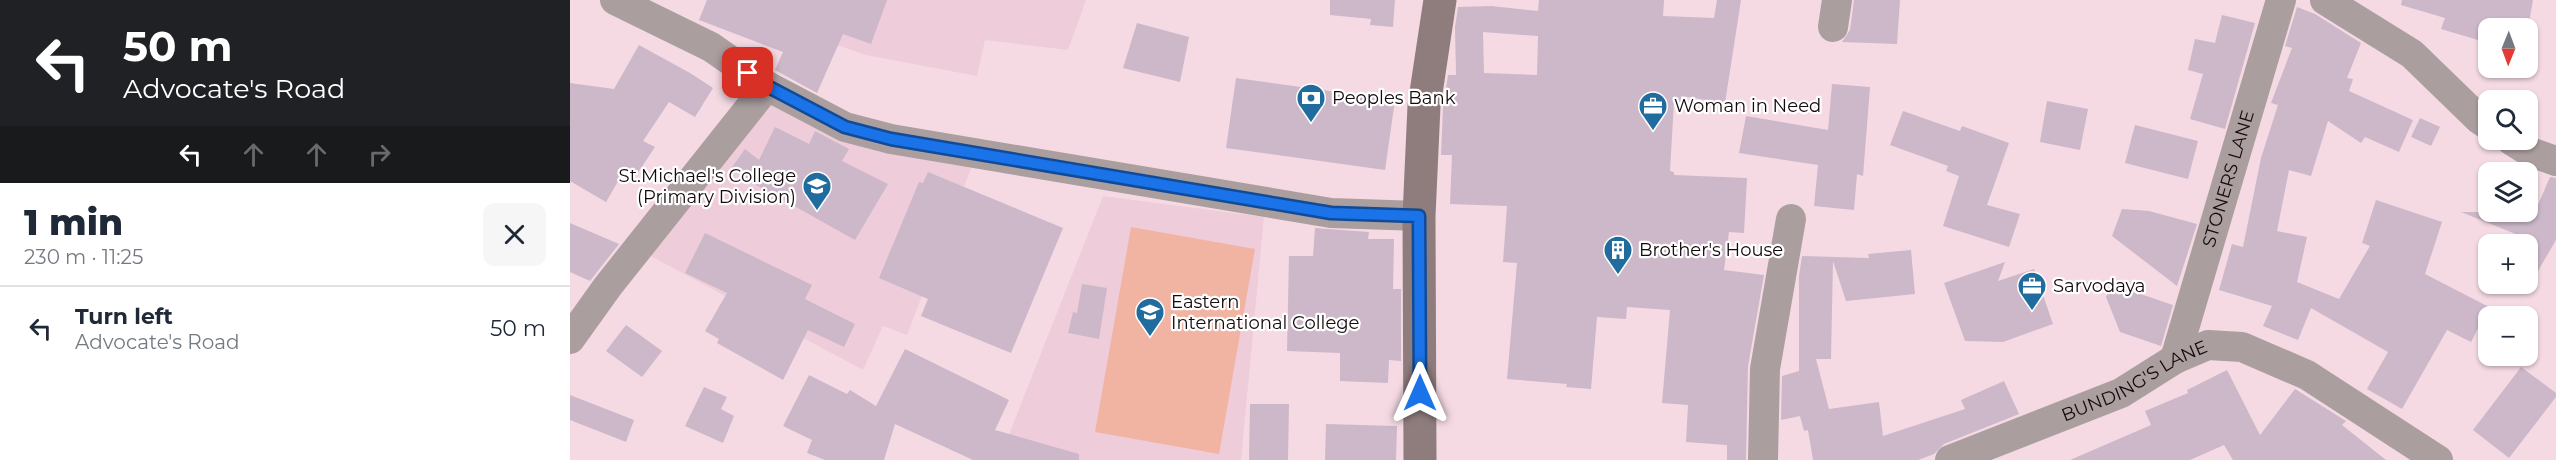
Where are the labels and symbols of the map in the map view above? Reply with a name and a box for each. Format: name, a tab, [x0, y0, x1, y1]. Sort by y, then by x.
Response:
north arrow	[2478, 18, 2538, 78]
pin	[722, 47, 773, 98]
bank icon: Peoples Bank	[1295, 82, 1327, 124]
place label: Peoples Bank	[1332, 87, 1456, 109]
office icon: Woman in Need	[1637, 90, 1669, 132]
place label: Woman in Need	[1674, 95, 1821, 117]
street label: STONERS LANE	[2198, 108, 2259, 250]
place label: St.Michael's College (Primary Division)	[619, 165, 796, 208]
school or university icon: St.Michael's College (Primary Division)	[801, 170, 833, 212]
building icon: Brother's House	[1602, 234, 1634, 276]
place label: Brother's House	[1639, 239, 1783, 261]
office icon: Sarvodaya	[2016, 270, 2048, 312]
place label: Sarvodaya	[2053, 275, 2145, 297]
place label: Eastern International College	[1171, 291, 1360, 334]
school or university icon: Eastern International College	[1134, 296, 1166, 338]
street label: BUNDING'S LANE	[2058, 336, 2211, 426]
position arrow	[1388, 361, 1452, 425]

